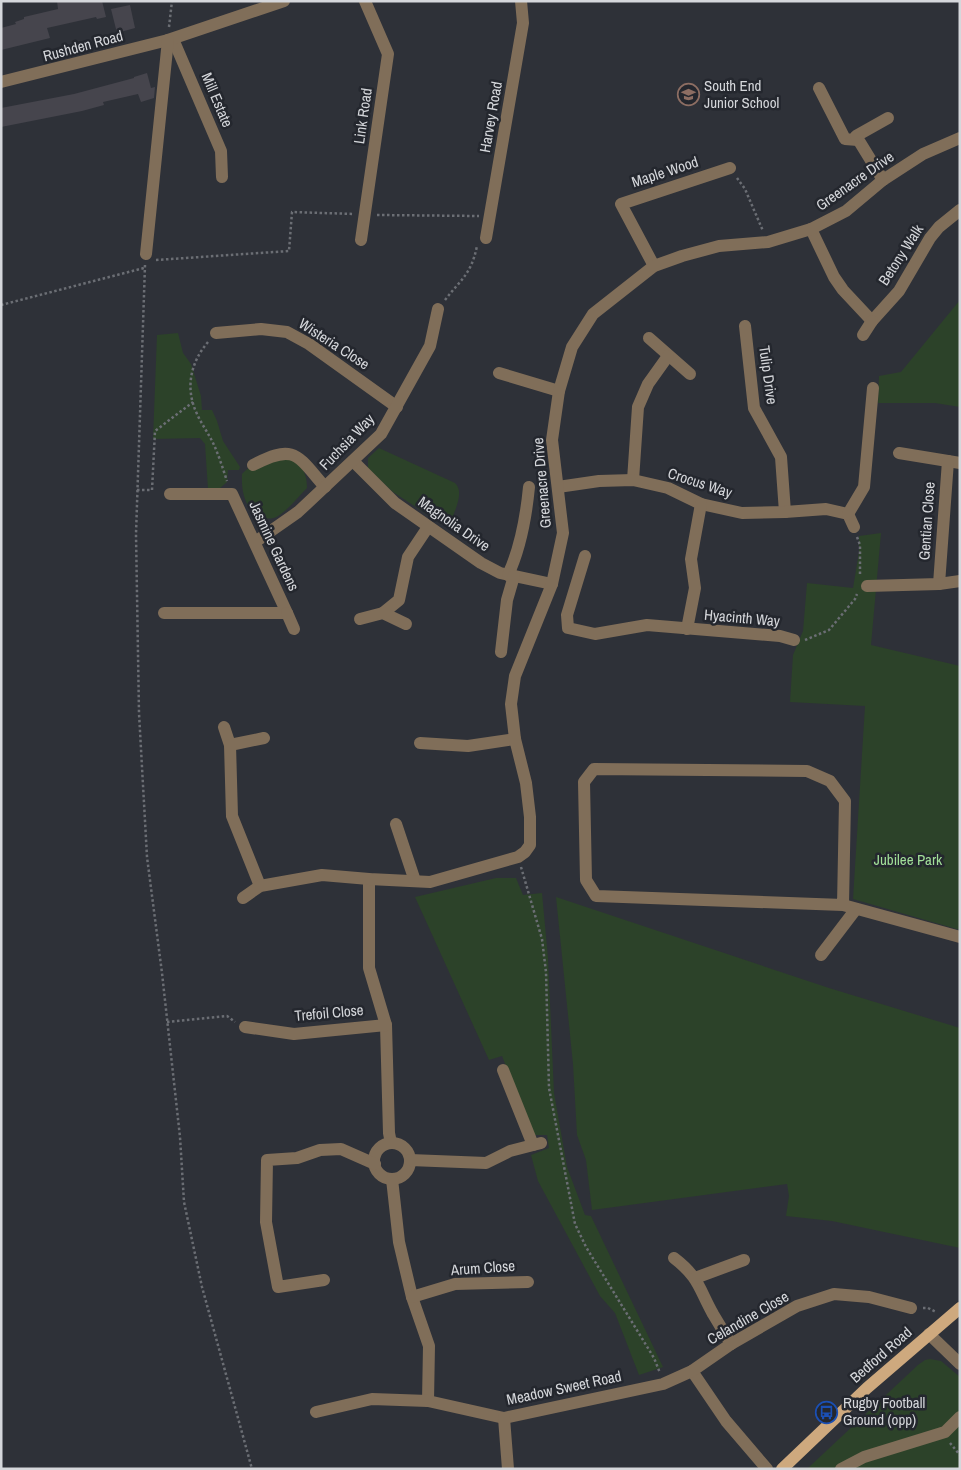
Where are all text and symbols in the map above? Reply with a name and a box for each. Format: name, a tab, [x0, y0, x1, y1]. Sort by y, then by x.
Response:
street label: Rushden Road	[41, 25, 125, 66]
street label: Mill Estate	[197, 69, 238, 130]
place label: South End Junior School	[704, 75, 779, 113]
street label: Harvey Road	[474, 80, 507, 154]
school or university icon: South End Junior School	[676, 83, 700, 107]
street label: Link Road	[348, 87, 377, 145]
street label: Greenacre Drive	[811, 146, 898, 215]
street label: Maple Wood	[629, 151, 701, 192]
street label: Betony Walk	[873, 220, 929, 289]
street label: Wisteria Close	[295, 313, 374, 374]
street label: Tulip Drive	[754, 344, 783, 406]
street label: Fuchsia Way	[314, 408, 380, 475]
street label: Greenacre Drive	[527, 437, 556, 529]
street label: Crocus Way	[665, 462, 736, 503]
street label: Gentian Close	[913, 481, 940, 561]
street label: Magnolia Drive	[414, 491, 495, 556]
street label: Jasmine Gardens	[244, 497, 304, 594]
street label: Hyacinth Way	[703, 604, 782, 631]
park label: Jubilee Park	[874, 849, 943, 870]
street label: Trefoil Close	[294, 999, 365, 1026]
street label: Arum Close	[449, 1255, 516, 1280]
street label: Celandine Close	[703, 1286, 793, 1349]
street label: Bedford Road	[845, 1322, 916, 1387]
street label: Meadow Sweet Road	[505, 1365, 623, 1410]
place label: Rugby Football Ground (opp)	[843, 1392, 925, 1430]
bus stop icon: Rugby Football Ground (opp)	[815, 1400, 839, 1424]

